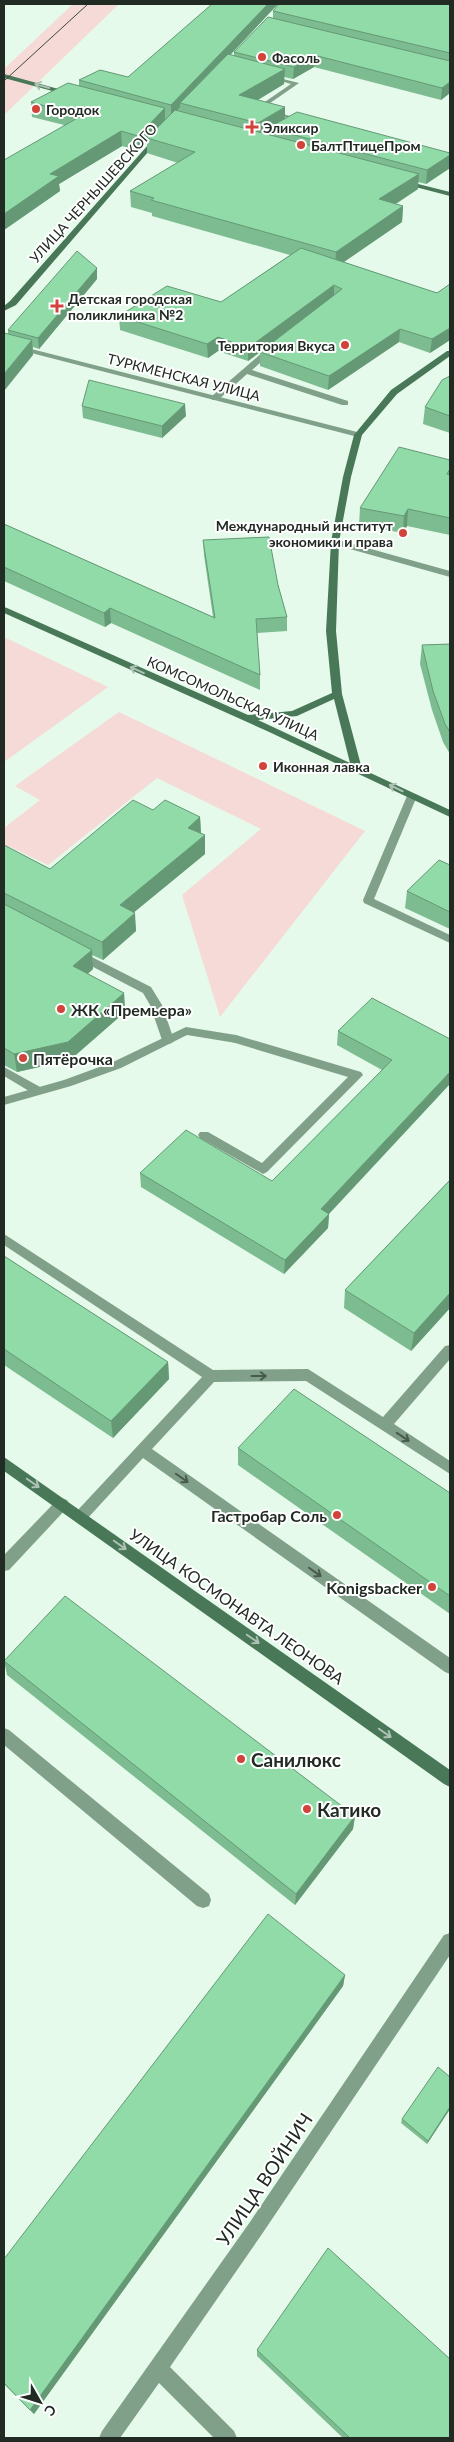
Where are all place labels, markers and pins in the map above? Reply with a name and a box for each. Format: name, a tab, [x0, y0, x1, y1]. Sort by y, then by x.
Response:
place label: Фасоль	[272, 49, 320, 66]
marker: Фасоль	[256, 51, 268, 63]
place label: Городок	[46, 101, 100, 118]
marker: Городок	[30, 103, 42, 115]
place label: Эликсир	[263, 119, 318, 136]
marker: Эликсир	[245, 120, 259, 134]
place label: БалтПтицеПром	[311, 137, 420, 154]
marker: БалтПтицеПром	[295, 139, 307, 151]
place label: Детская городская поликлиника №2	[68, 290, 192, 323]
marker: Детская городская поликлиника №2	[50, 299, 64, 313]
place label: Территория Вкуса	[217, 337, 335, 354]
marker: Территория Вкуса	[339, 339, 351, 351]
place label: Международный институт экономики и права	[216, 517, 394, 550]
marker: Международный институт экономики и права	[397, 527, 409, 539]
place label: Иконная лавка	[273, 758, 370, 775]
marker: Иконная лавка	[257, 760, 269, 772]
place label: ЖК «Премьера»	[71, 1000, 192, 1019]
marker: ЖК «Премьера»	[55, 1003, 67, 1015]
place label: Пятёрочка	[33, 1049, 113, 1068]
marker: Пятёрочка	[17, 1052, 29, 1064]
place label: Гастробар Соль	[211, 1506, 327, 1525]
marker: Гастробар Соль	[331, 1509, 343, 1521]
place label: Konigsbacker	[326, 1578, 422, 1597]
marker: Konigsbacker	[426, 1581, 438, 1593]
place label: Санилюкс	[251, 1748, 341, 1771]
marker: Санилюкс	[235, 1753, 247, 1765]
place label: Катико	[317, 1798, 381, 1821]
marker: Катико	[301, 1803, 313, 1815]

